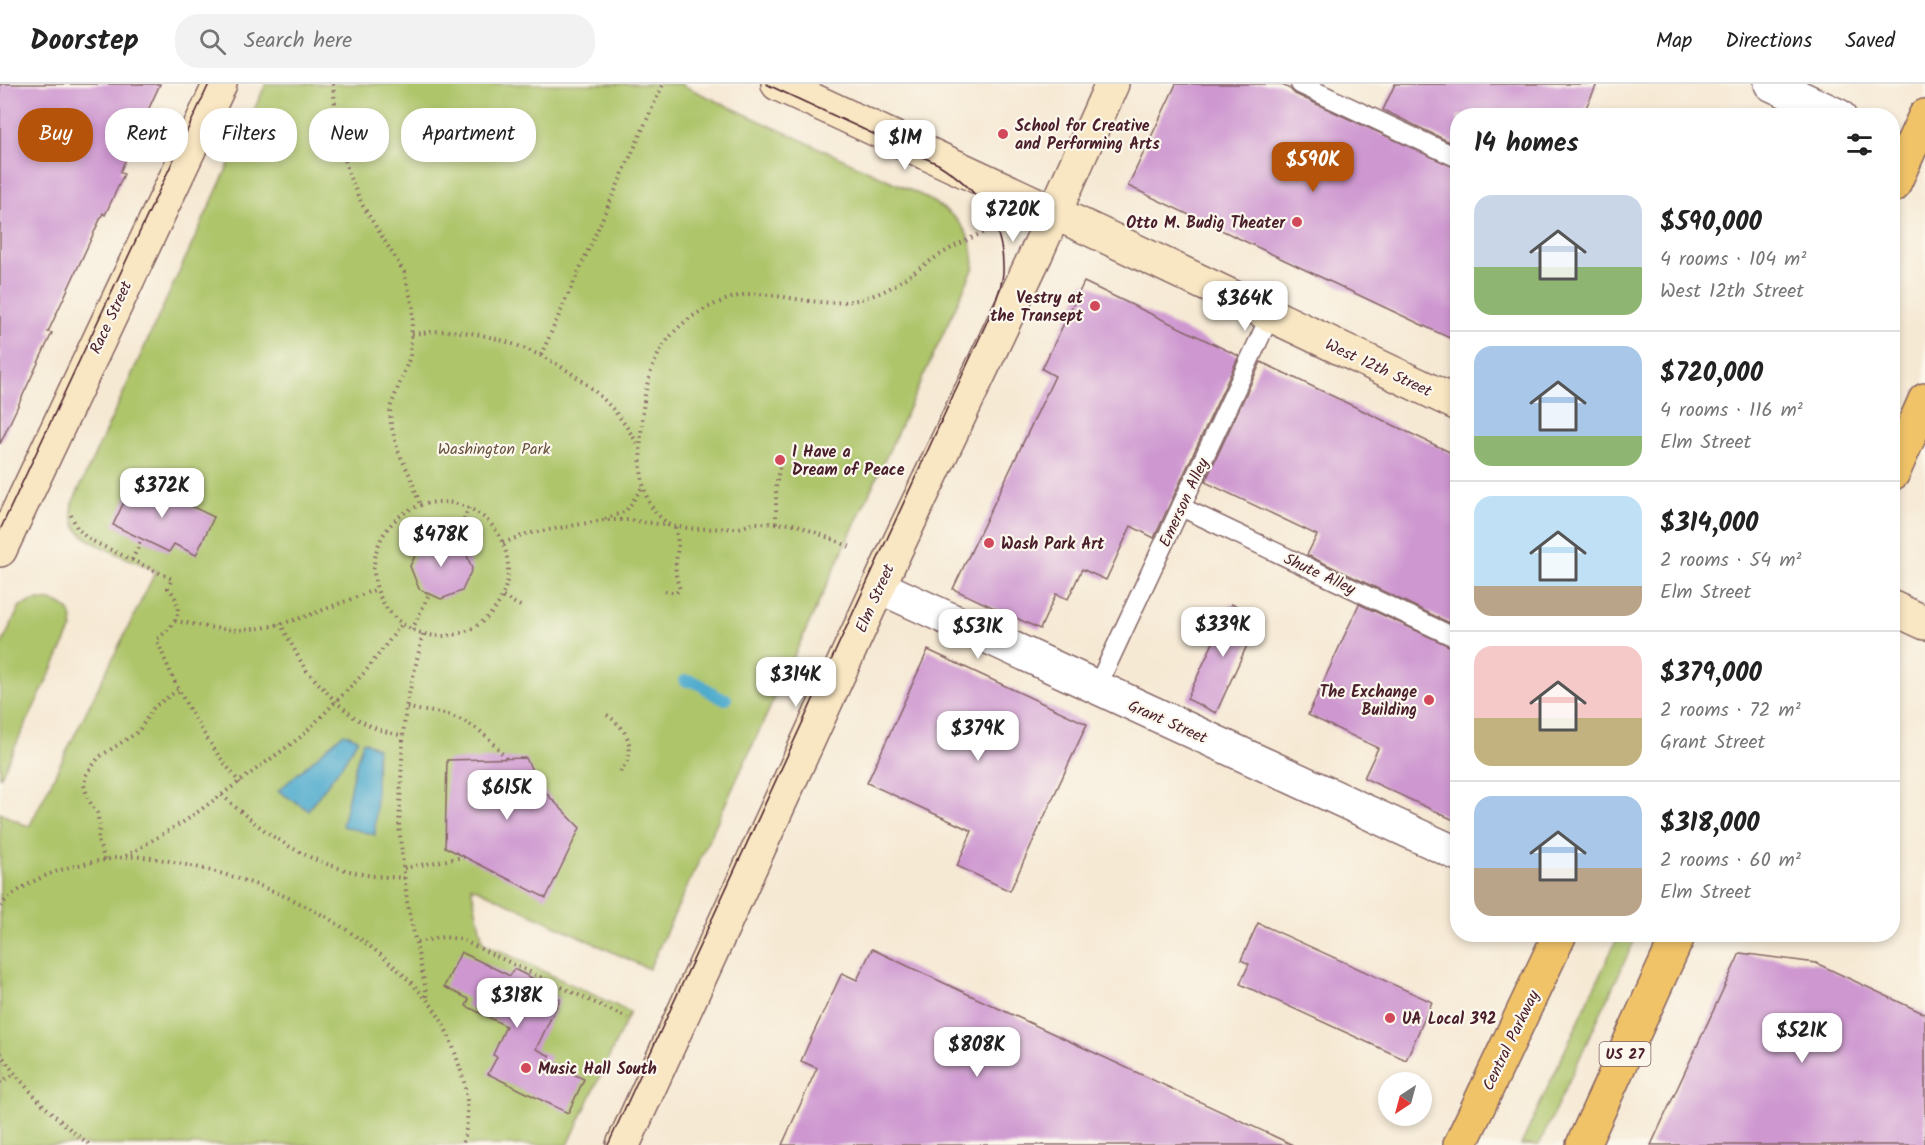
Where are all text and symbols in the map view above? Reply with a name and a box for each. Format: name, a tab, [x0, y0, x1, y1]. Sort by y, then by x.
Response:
search box	[175, 14, 595, 68]
text: Doorstep	[30, 19, 139, 64]
text: Search here	[244, 24, 352, 59]
icon: search	[196, 25, 229, 58]
text: Map	[1656, 25, 1692, 58]
text: Directions	[1725, 25, 1812, 58]
text: Saved	[1845, 25, 1895, 58]
chip: Buy	[18, 108, 93, 162]
chip: Rent	[105, 108, 188, 162]
chip: Filters	[200, 108, 297, 162]
chip: New	[309, 108, 389, 162]
chip: Apartment	[401, 108, 536, 162]
place label: School for Creative and Performing Arts	[1015, 114, 1160, 157]
pin: $1M	[876, 120, 934, 171]
text: $1M	[889, 123, 922, 155]
text: 14 homes	[1474, 123, 1579, 165]
marker: School for Creative and Performing Arts	[996, 127, 1010, 141]
icon: filters	[1843, 128, 1876, 161]
pin: $590K	[1271, 142, 1355, 193]
text: $590K	[1286, 145, 1340, 177]
pin: $720K	[971, 192, 1055, 243]
text: $720K	[985, 195, 1041, 227]
text: $590,000	[1660, 202, 1762, 244]
place label: Otto M. Budig Theater	[1126, 211, 1286, 236]
marker: Otto M. Budig Theater	[1290, 215, 1304, 229]
icon: home	[1522, 219, 1594, 291]
text: 4 rooms · 104 m²	[1660, 244, 1806, 276]
street label: Race Street	[84, 276, 140, 358]
text: West 12th Street	[1660, 276, 1804, 308]
pin: $364K	[1203, 281, 1287, 332]
text: $364K	[1217, 284, 1273, 316]
place label: Vestry at the Transept	[990, 286, 1084, 329]
marker: Vestry at the Transept	[1088, 299, 1102, 313]
street label: West 12th Street	[1321, 333, 1437, 404]
text: $720,000	[1660, 353, 1763, 395]
icon: home	[1522, 370, 1594, 442]
text: 4 rooms · 116 m²	[1660, 395, 1803, 427]
text: Elm Street	[1660, 427, 1751, 459]
park label: Washington Park	[438, 437, 551, 462]
place label: I Have a Dream of Peace	[792, 440, 905, 483]
marker: I Have a Dream of Peace	[773, 453, 787, 467]
street label: Emerson Alley	[1153, 453, 1216, 551]
pin: $372K	[120, 468, 204, 519]
text: $372K	[134, 471, 190, 503]
text: $314,000	[1660, 503, 1758, 545]
pin: $478K	[399, 517, 483, 568]
text: $478K	[413, 520, 469, 552]
icon: home	[1522, 520, 1594, 592]
place label: Wash Park Art	[1001, 532, 1105, 557]
marker: Wash Park Art	[982, 536, 996, 550]
text: 2 rooms · 54 m²	[1660, 545, 1801, 577]
street label: Shute Alley	[1279, 547, 1360, 602]
street label: Elm Street	[849, 559, 902, 637]
text: Elm Street	[1660, 577, 1751, 609]
pin: $339K	[1181, 607, 1265, 658]
pin: $531K	[936, 609, 1020, 660]
text: $339K	[1195, 610, 1251, 642]
text: $531K	[953, 612, 1003, 644]
text: $379,000	[1660, 653, 1762, 695]
pin: $314K	[754, 657, 838, 708]
text: $314K	[770, 660, 822, 692]
icon: home	[1522, 670, 1594, 742]
place label: The Exchange Building	[1320, 680, 1417, 723]
marker: The Exchange Building	[1422, 693, 1436, 707]
street label: Grant Street	[1124, 694, 1212, 751]
text: 2 rooms · 72 m²	[1660, 695, 1801, 727]
pin: $379K	[936, 711, 1020, 762]
text: $379K	[951, 714, 1005, 746]
text: Grant Street	[1660, 727, 1765, 759]
pin: $615K	[465, 770, 549, 821]
text: $615K	[482, 773, 532, 805]
text: $318,000	[1660, 803, 1760, 845]
icon: home	[1522, 820, 1594, 892]
text: 2 rooms · 60 m²	[1660, 845, 1801, 877]
text: Elm Street	[1660, 877, 1751, 909]
pin: $318K	[475, 978, 559, 1029]
text: $318K	[491, 981, 543, 1013]
street label: Central Parkway	[1476, 986, 1547, 1095]
place label: UA Local 392	[1402, 1007, 1496, 1032]
marker: UA Local 392	[1383, 1011, 1397, 1025]
pin: $521K	[1760, 1013, 1844, 1064]
text: $521K	[1776, 1016, 1828, 1048]
pin: $808K	[935, 1027, 1019, 1078]
text: $808K	[948, 1030, 1006, 1062]
road number: US 27	[1600, 1042, 1650, 1066]
place label: Music Hall South	[538, 1057, 657, 1082]
marker: Music Hall South	[519, 1061, 533, 1075]
north arrow	[1378, 1072, 1432, 1126]
map controls	[1378, 1072, 1432, 1126]

